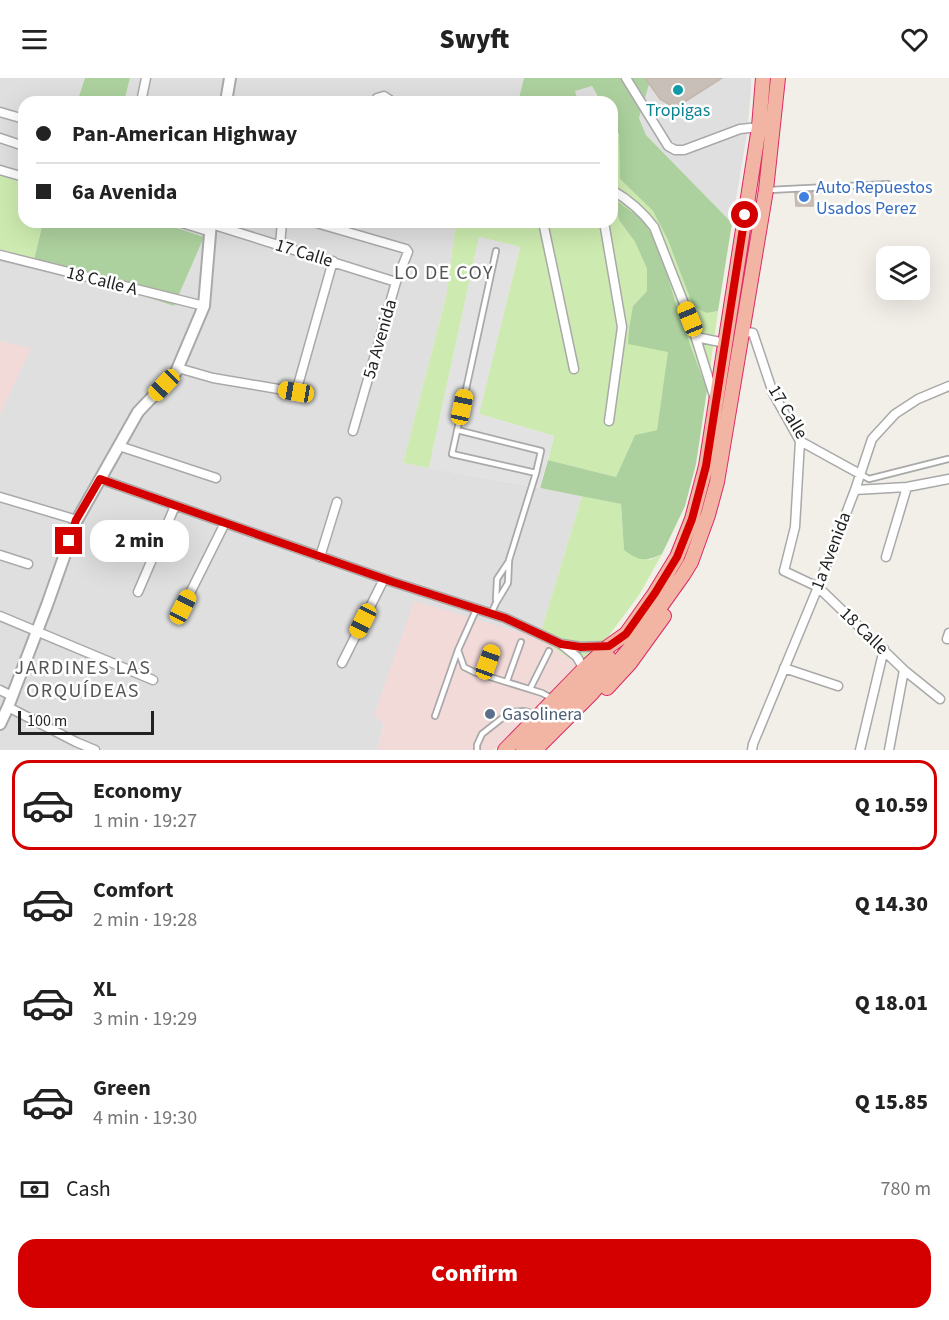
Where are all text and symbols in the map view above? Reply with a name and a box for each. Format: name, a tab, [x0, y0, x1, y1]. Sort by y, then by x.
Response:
text: Swyft	[440, 20, 509, 59]
icon: menu	[18, 23, 51, 56]
icon: heart	[898, 23, 931, 56]
marker: Tropigas	[671, 83, 685, 97]
place label: Tropigas	[646, 98, 710, 123]
text: Pan-American Highway	[72, 118, 297, 150]
place label: Auto Repuestos Usados Perez	[816, 175, 933, 221]
text: 6a Avenida	[72, 176, 177, 208]
marker: Auto Repuestos Usados Perez	[797, 190, 811, 204]
route start	[731, 201, 758, 228]
street label: 17 Calle	[272, 232, 336, 274]
map controls	[876, 246, 930, 300]
button: layers	[876, 246, 930, 300]
district label: LO DE COY	[394, 259, 494, 287]
street label: 18 Calle A	[64, 260, 140, 302]
street label: 5a Avenida	[357, 296, 403, 382]
car	[675, 299, 705, 339]
car	[145, 366, 183, 404]
car	[277, 380, 315, 404]
street label: 17 Calle	[762, 380, 814, 444]
car	[449, 388, 475, 426]
street label: 1a Avenida	[805, 508, 857, 594]
callout: 2 min	[90, 520, 189, 562]
route end	[55, 527, 82, 554]
text: 2 min	[115, 527, 164, 555]
car	[167, 587, 199, 627]
car	[347, 601, 379, 641]
street label: 18 Calle	[834, 602, 894, 661]
car	[473, 642, 503, 682]
district label: JARDINES LAS ORQUÍDEAS	[15, 654, 151, 705]
place label: Gasolinera	[502, 702, 582, 727]
marker: Gasolinera	[483, 707, 497, 721]
scale bar	[18, 708, 154, 736]
text: 100 m	[27, 710, 67, 732]
text: Economy	[93, 775, 182, 807]
icon: car	[21, 778, 75, 832]
text: Q 10.59	[855, 789, 928, 821]
text: 1 min · 19:27	[93, 807, 197, 835]
text: Comfort	[93, 874, 174, 906]
icon: car	[21, 877, 75, 931]
text: Q 14.30	[855, 888, 928, 920]
text: 2 min · 19:28	[93, 906, 197, 934]
text: XL	[93, 973, 117, 1005]
icon: car	[21, 976, 75, 1030]
text: Q 18.01	[855, 987, 928, 1019]
text: 3 min · 19:29	[93, 1005, 197, 1033]
text: Green	[93, 1072, 151, 1104]
icon: car	[21, 1075, 75, 1129]
text: Q 15.85	[855, 1086, 928, 1118]
text: 4 min · 19:30	[93, 1104, 197, 1132]
icon: cash	[18, 1173, 51, 1206]
text: Cash	[66, 1173, 111, 1205]
text: 780 m	[881, 1175, 931, 1203]
button: Confirm	[18, 1239, 931, 1308]

